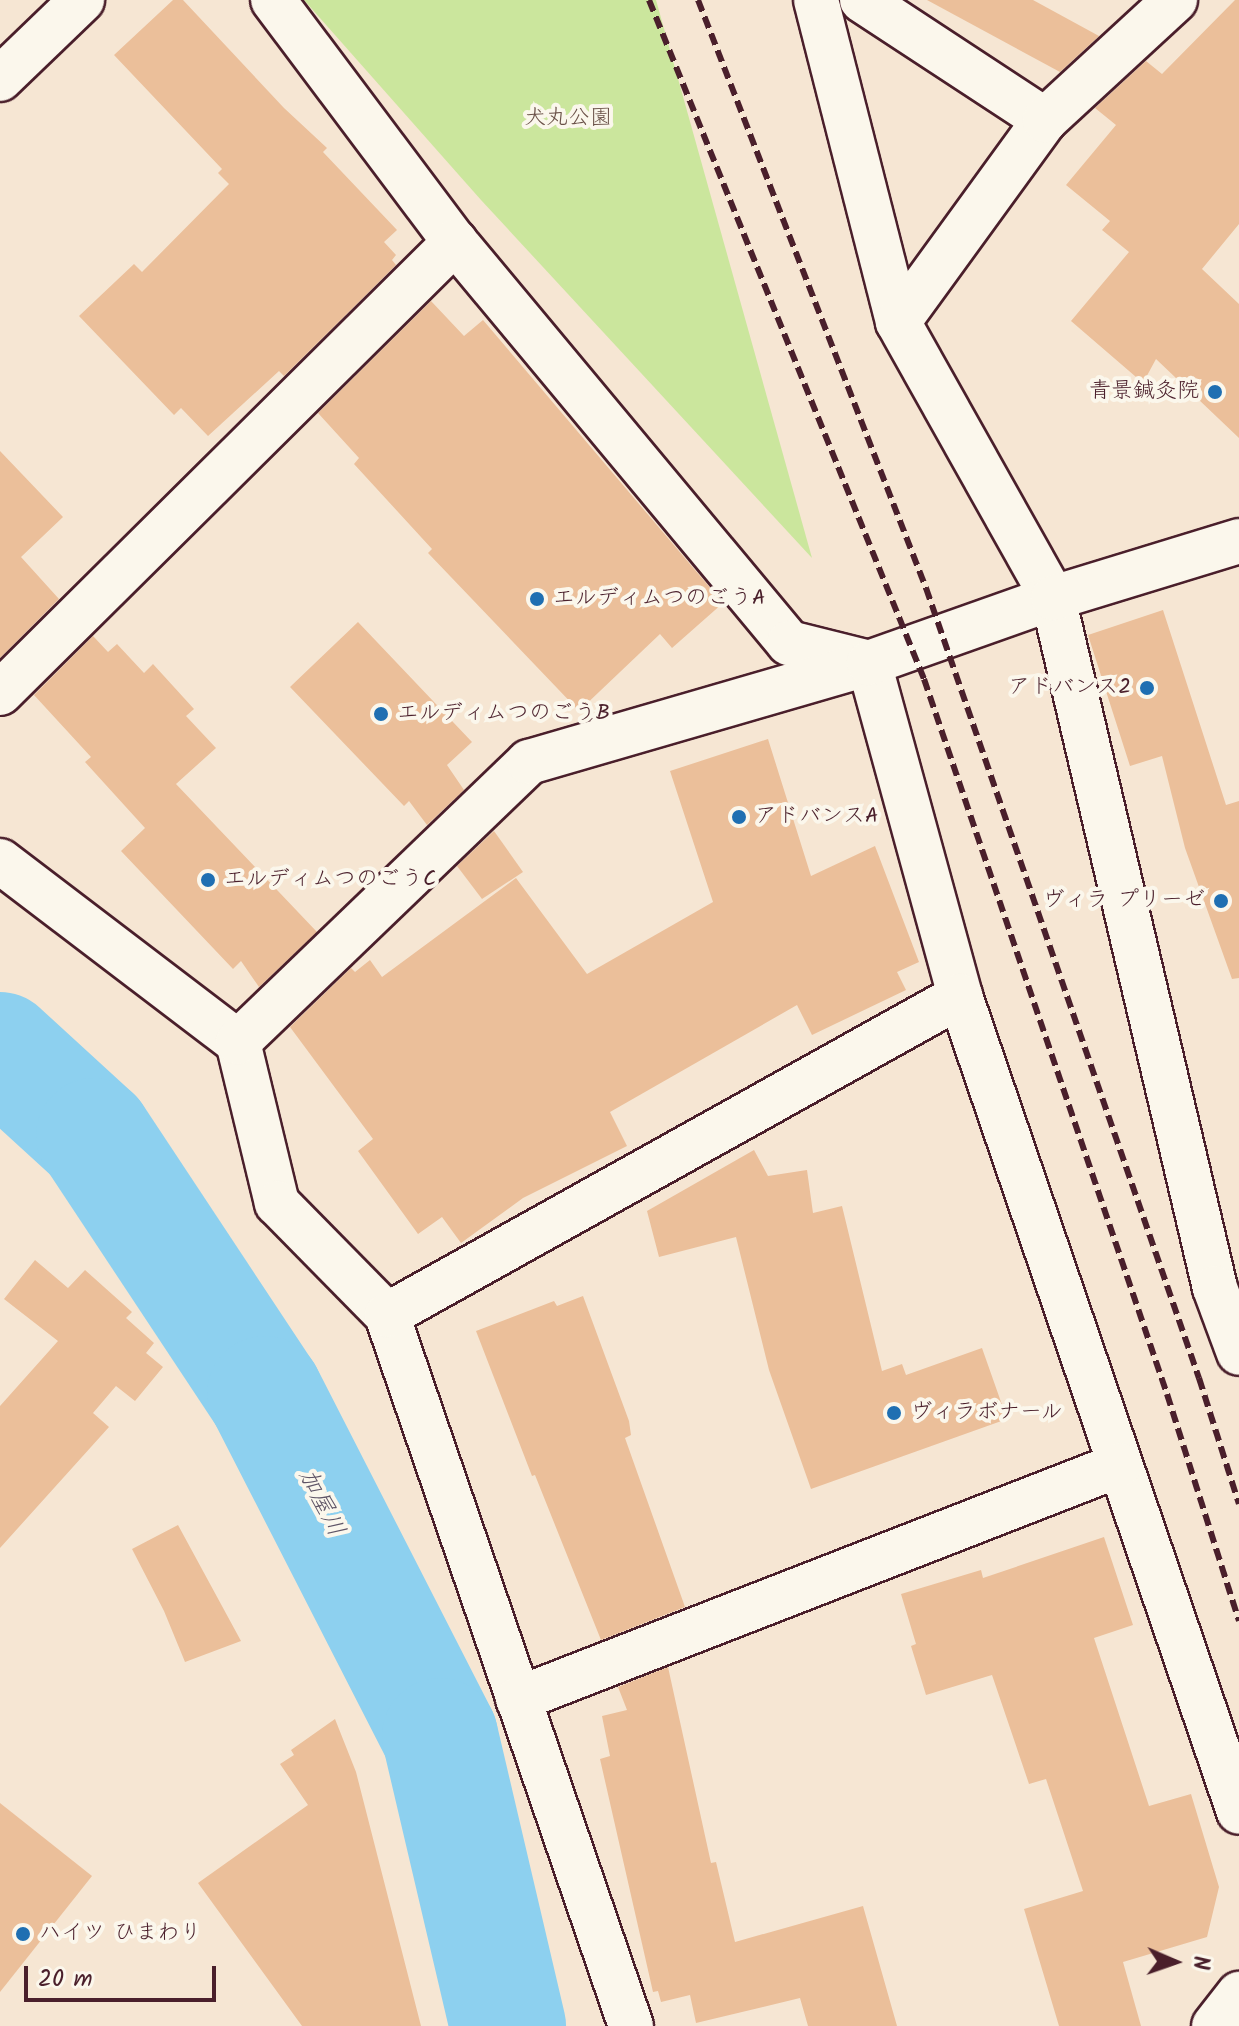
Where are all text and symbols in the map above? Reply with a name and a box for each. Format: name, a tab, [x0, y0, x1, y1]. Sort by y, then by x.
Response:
park label: 犬丸公園	[524, 106, 612, 132]
place label: 青景鍼灸院	[1089, 379, 1199, 405]
marker: 青景鍼灸院	[1206, 383, 1224, 401]
place label: エルディムつのごうA	[553, 586, 764, 612]
marker: エルディムつのごうA	[528, 590, 546, 608]
place label: アドバンス2	[1008, 675, 1131, 701]
marker: アドバンス2	[1138, 679, 1156, 697]
place label: エルディムつのごうB	[397, 701, 609, 727]
marker: エルディムつのごうB	[372, 705, 390, 723]
place label: アドバンスA	[755, 804, 878, 830]
marker: アドバンスA	[730, 808, 748, 826]
place label: エルディムつのごうC	[224, 867, 435, 893]
marker: エルディムつのごうC	[199, 871, 217, 889]
place label: ヴィラ プリーゼ	[1042, 888, 1205, 914]
marker: ヴィラ プリーゼ	[1212, 892, 1230, 910]
place label: ヴィラボナール	[910, 1400, 1064, 1426]
marker: ヴィラボナール	[885, 1404, 903, 1422]
water label: 加屋川	[292, 1464, 350, 1542]
place label: ハイツ ひまわり	[39, 1921, 202, 1947]
north arrow	[1135, 1922, 1215, 2002]
marker: ハイツ ひまわり	[14, 1925, 32, 1943]
scale bar	[28, 1950, 220, 2000]
text: N	[1182, 1955, 1217, 1970]
text: 20 m	[38, 1960, 93, 1999]

